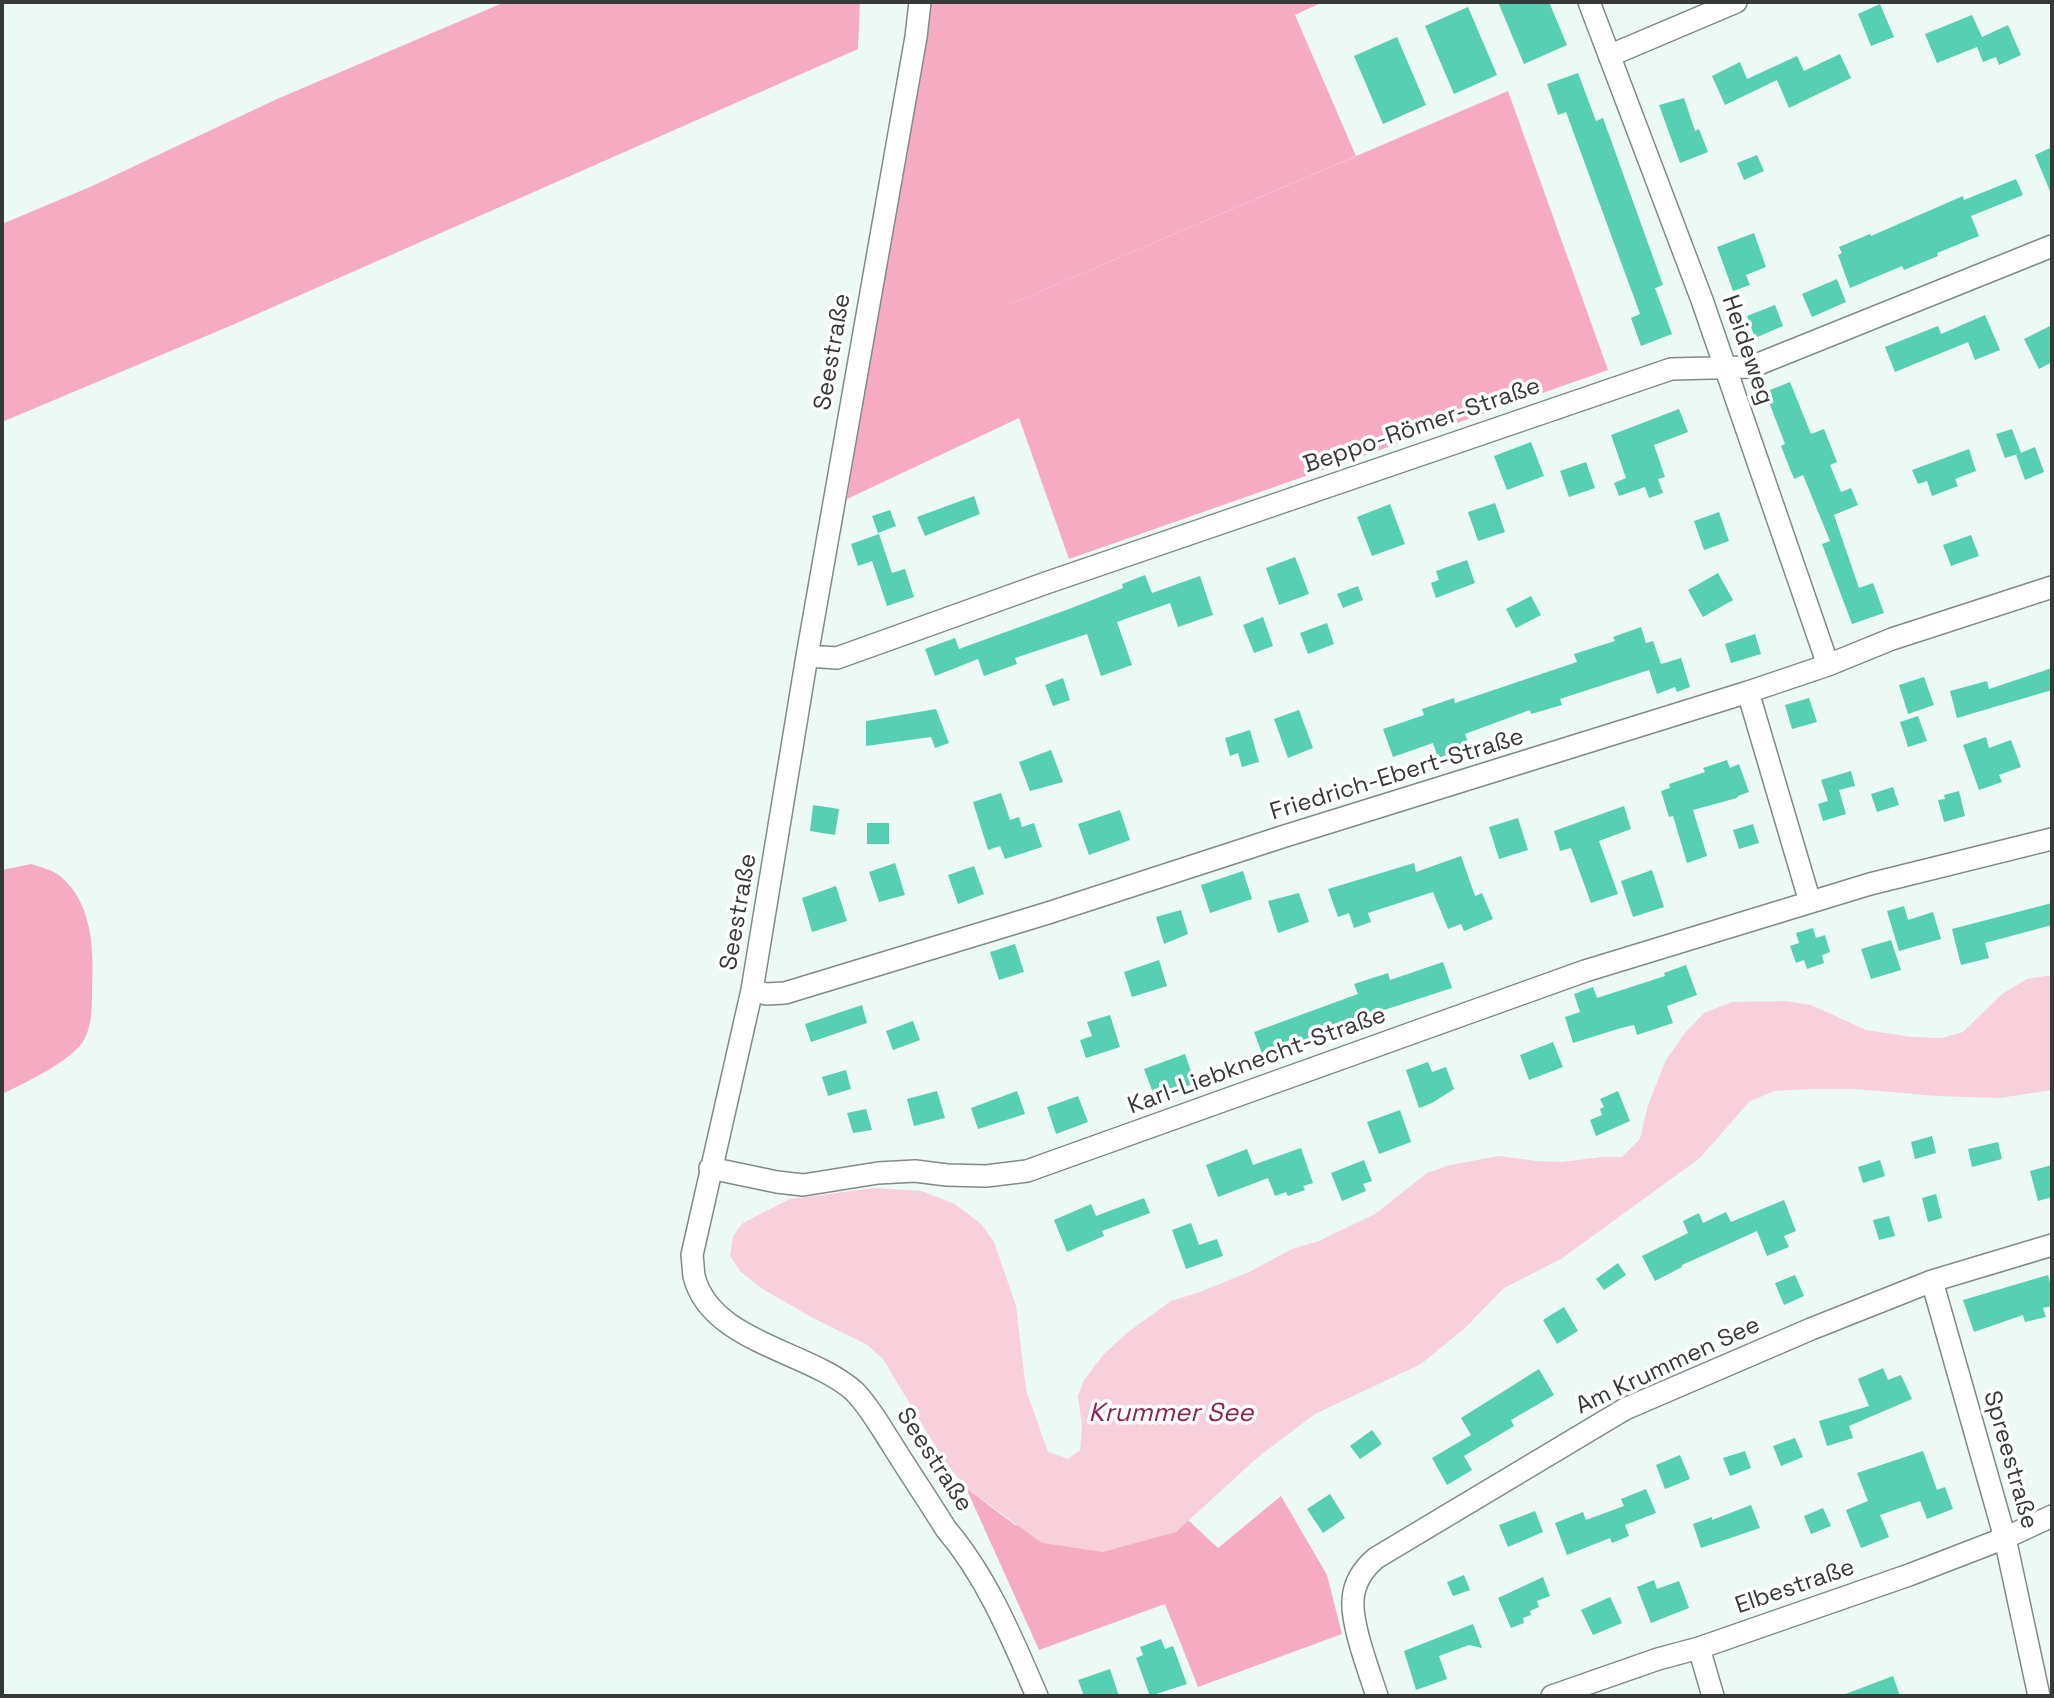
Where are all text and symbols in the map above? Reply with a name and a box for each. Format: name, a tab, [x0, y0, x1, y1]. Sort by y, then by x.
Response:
street label: Seestraße	[809, 291, 857, 413]
street label: Heideweg	[1715, 291, 1779, 409]
street label: Beppo-Römer-Straße	[1300, 372, 1544, 480]
street label: Friedrich-Ebert-Straße	[1267, 723, 1527, 827]
street label: Seestraße	[715, 851, 763, 973]
street label: Karl-Liebknecht-Straße	[1124, 1001, 1390, 1121]
street label: Am Krummen See	[1571, 1311, 1765, 1421]
street label: Spreestraße	[1977, 1388, 2043, 1532]
water label: Krummer See	[1089, 1398, 1253, 1430]
street label: Seestraße	[890, 1403, 978, 1517]
street label: Elbestraße	[1732, 1553, 1858, 1621]

